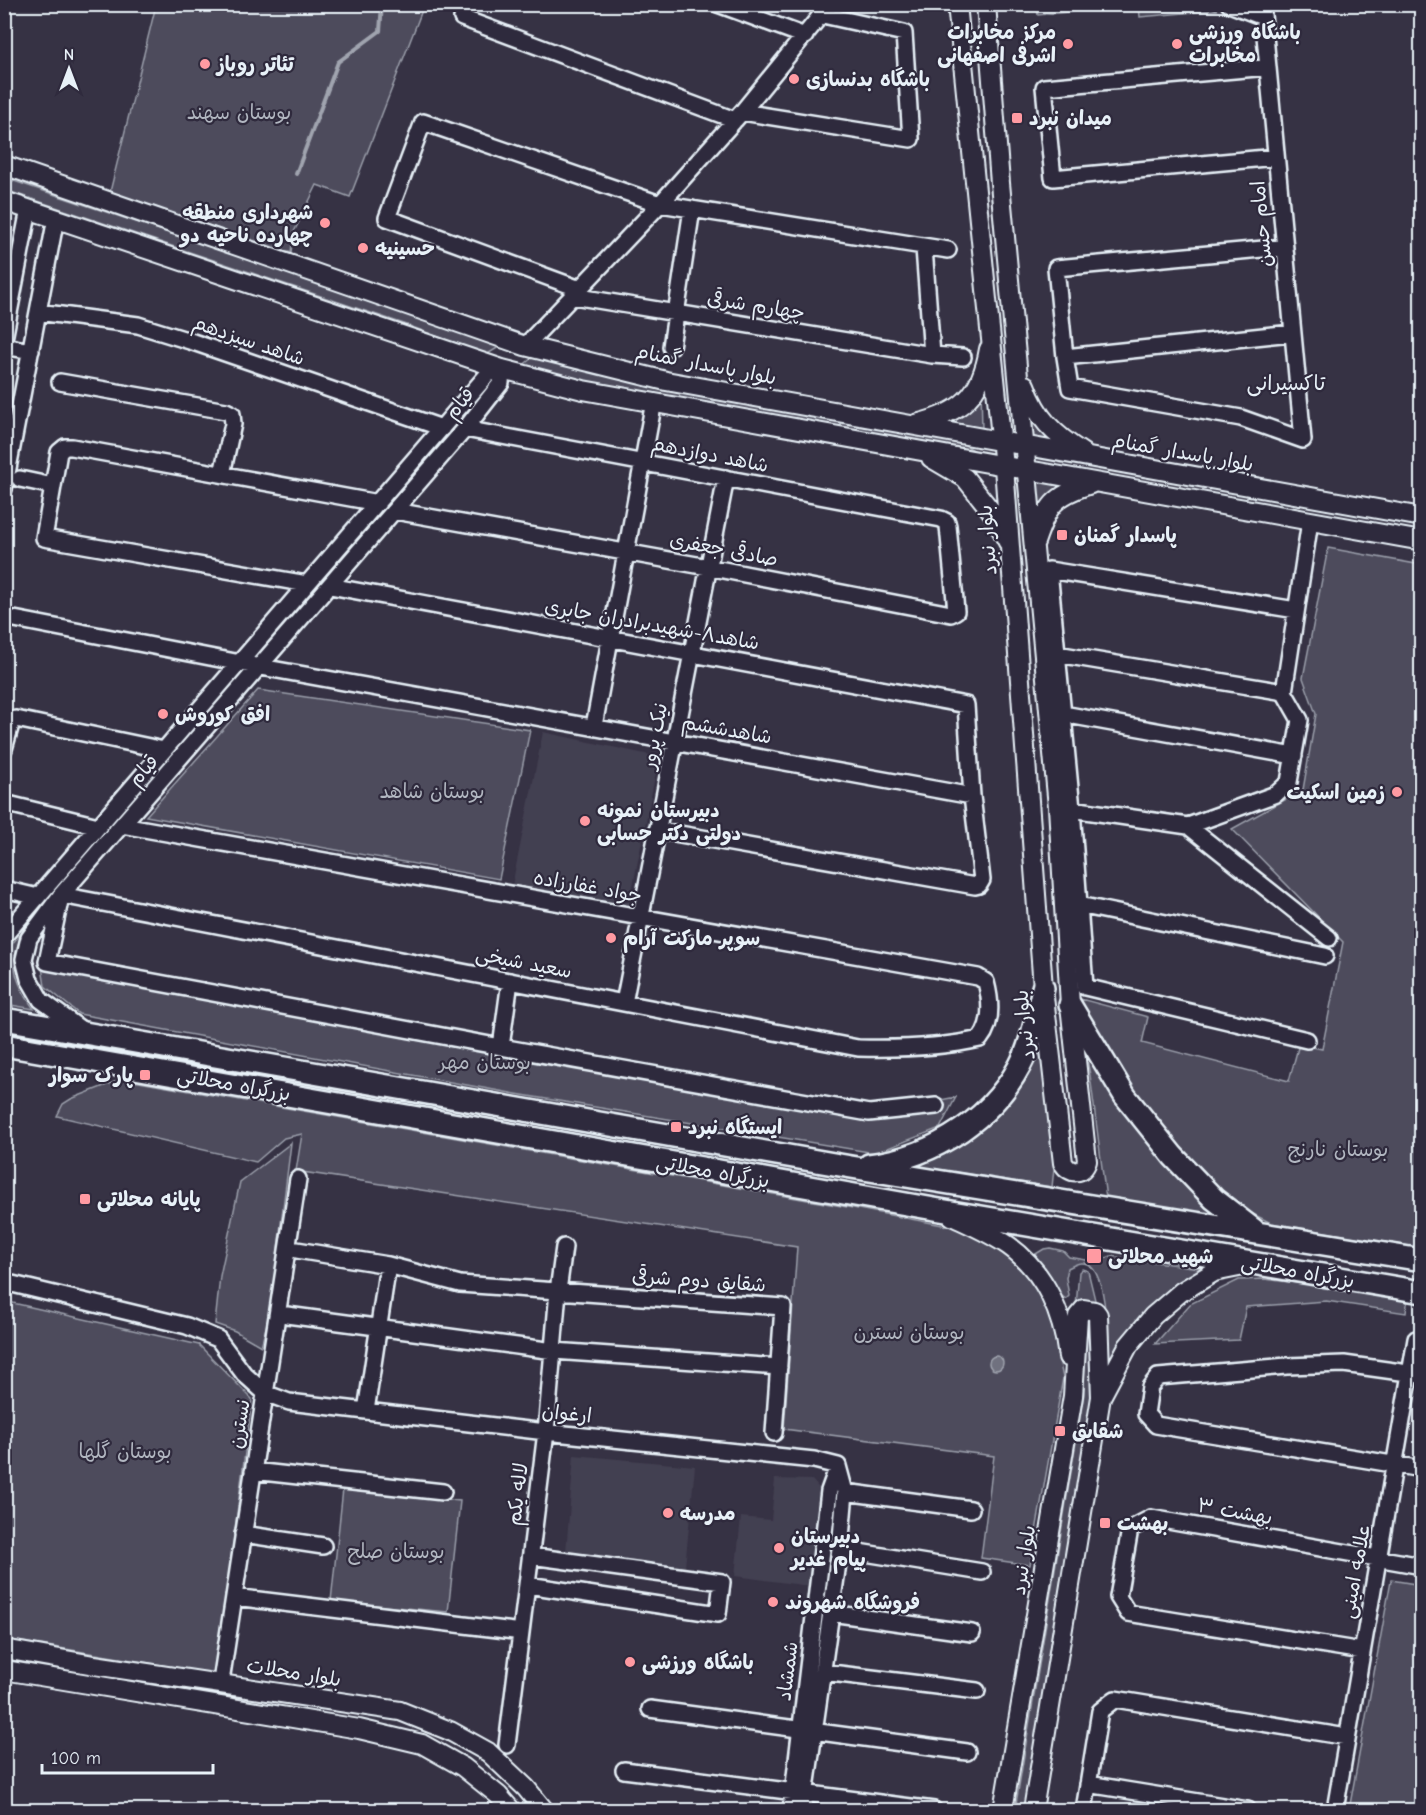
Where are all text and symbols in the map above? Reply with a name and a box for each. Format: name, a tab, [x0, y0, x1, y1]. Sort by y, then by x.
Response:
place label: باشگاه ورزشی مخابرات	[1189, 20, 1301, 68]
place label: مرکز مخابرات اشرفی اصفهانی	[937, 21, 1056, 68]
marker: مرکز مخابرات اشرفی اصفهانی	[1061, 37, 1075, 51]
marker: باشگاه ورزشی مخابرات	[1170, 37, 1184, 51]
north arrow	[39, 39, 99, 99]
text: N	[64, 46, 74, 64]
place label: تئاتر روباز	[215, 53, 295, 77]
marker: تئاتر روباز	[198, 57, 212, 71]
place label: باشگاه بدنسازی	[806, 67, 930, 92]
marker: باشگاه بدنسازی	[787, 72, 801, 86]
park label: بوستان سهند	[187, 101, 291, 124]
place label: میدان نبرد	[1029, 107, 1112, 131]
marker: میدان نبرد	[1010, 111, 1024, 125]
street label: امام حسن	[1246, 179, 1280, 268]
place label: شهرداری منطقه چهارده ناحیه دو	[178, 201, 313, 248]
marker: شهرداری منطقه چهارده ناحیه دو	[318, 216, 332, 230]
place label: حسینیه	[375, 237, 435, 260]
marker: حسینیه	[356, 241, 370, 255]
street label: چهارم شرقی	[705, 284, 807, 328]
street label: شاهد سیزدهم	[189, 311, 308, 374]
street label: بلوار پاسدار گمنام	[633, 340, 778, 393]
district label: تاکسیرانی	[1247, 371, 1326, 397]
street label: قیام	[440, 383, 481, 426]
street label: بلوار پاسدار گمنام	[1110, 429, 1255, 480]
street label: شاهد دوازدهم	[649, 432, 770, 481]
street label: بلوار نبرد	[974, 504, 1001, 576]
place label: پاسدار گمنان	[1074, 523, 1177, 548]
street label: صادقی جعفری	[668, 526, 780, 571]
marker: پاسدار گمنان	[1055, 528, 1069, 542]
street label: شاهد۸-شهیدبرادران جابری	[543, 594, 761, 655]
street label: نیک پرور	[636, 701, 673, 773]
place label: افق کوروش	[175, 703, 270, 727]
marker: افق کوروش	[156, 707, 170, 721]
street label: شاهدششم	[680, 710, 774, 752]
street label: قیام	[123, 750, 166, 793]
park label: بوستان شاهد	[379, 780, 485, 803]
place label: زمین اسکیت	[1287, 781, 1385, 804]
marker: زمین اسکیت	[1390, 785, 1404, 799]
place label: دبیرستان نمونه دولتی دکتر حسابی	[597, 799, 741, 846]
marker: دبیرستان نمونه دولتی دکتر حسابی	[578, 814, 592, 828]
street label: جواد غفارزاده	[532, 866, 644, 907]
place label: سوپر مارکت آرام	[623, 927, 760, 953]
marker: سوپر مارکت آرام	[604, 931, 618, 945]
street label: سعید شیخی	[474, 942, 574, 984]
street label: بلوار نبرد	[1009, 989, 1040, 1061]
park label: بوستان مهر	[437, 1051, 531, 1074]
street label: بزرگراه محلاتی	[175, 1063, 292, 1107]
place label: پارک سوار	[47, 1064, 133, 1088]
marker: پارک سوار	[138, 1068, 152, 1082]
place label: ایستگاه نبرد	[688, 1115, 782, 1140]
marker: ایستگاه نبرد	[669, 1120, 683, 1134]
park label: بوستان نارنج	[1288, 1138, 1388, 1163]
street label: بزرگراه محلاتی	[654, 1150, 771, 1194]
place label: پایانه محلاتی	[97, 1188, 201, 1212]
marker: پایانه محلاتی	[78, 1192, 92, 1206]
place label: شهید محلاتی	[1108, 1245, 1213, 1269]
marker: شهید محلاتی	[1085, 1247, 1103, 1265]
street label: بزرگراه محلاتی	[1239, 1250, 1356, 1294]
street label: شقایق دوم شرقی	[631, 1262, 767, 1301]
park label: بوستان نسترن	[854, 1321, 964, 1344]
street label: نسترن	[224, 1398, 255, 1450]
street label: ارغوان	[541, 1399, 593, 1428]
place label: شقایق	[1072, 1420, 1123, 1443]
marker: شقایق	[1053, 1424, 1067, 1438]
park label: بوستان گلها	[78, 1440, 172, 1463]
street label: لاله یکم	[502, 1461, 536, 1527]
street label: بهشت ۳	[1196, 1494, 1274, 1529]
place label: مدرسه	[680, 1502, 736, 1525]
marker: مدرسه	[661, 1506, 675, 1520]
place label: بهشت	[1117, 1512, 1168, 1536]
marker: بهشت	[1098, 1516, 1112, 1530]
street label: علامه امینی	[1336, 1522, 1376, 1620]
street label: بلوار نبرد	[1007, 1524, 1040, 1597]
place label: دبیرستان پیام غدیر	[789, 1525, 866, 1574]
park label: بوستان صلح	[347, 1540, 445, 1565]
marker: دبیرستان پیام غدیر	[772, 1541, 786, 1555]
place label: فروشگاه شهروند	[785, 1590, 920, 1615]
marker: فروشگاه شهروند	[766, 1595, 780, 1609]
street label: شمشاد	[772, 1640, 803, 1702]
place label: باشگاه ورزشی	[642, 1650, 754, 1675]
street label: بلوار محلات	[245, 1654, 343, 1691]
marker: باشگاه ورزشی	[623, 1655, 637, 1669]
scale bar	[42, 1737, 213, 1775]
text: 100 m	[51, 1748, 101, 1769]

